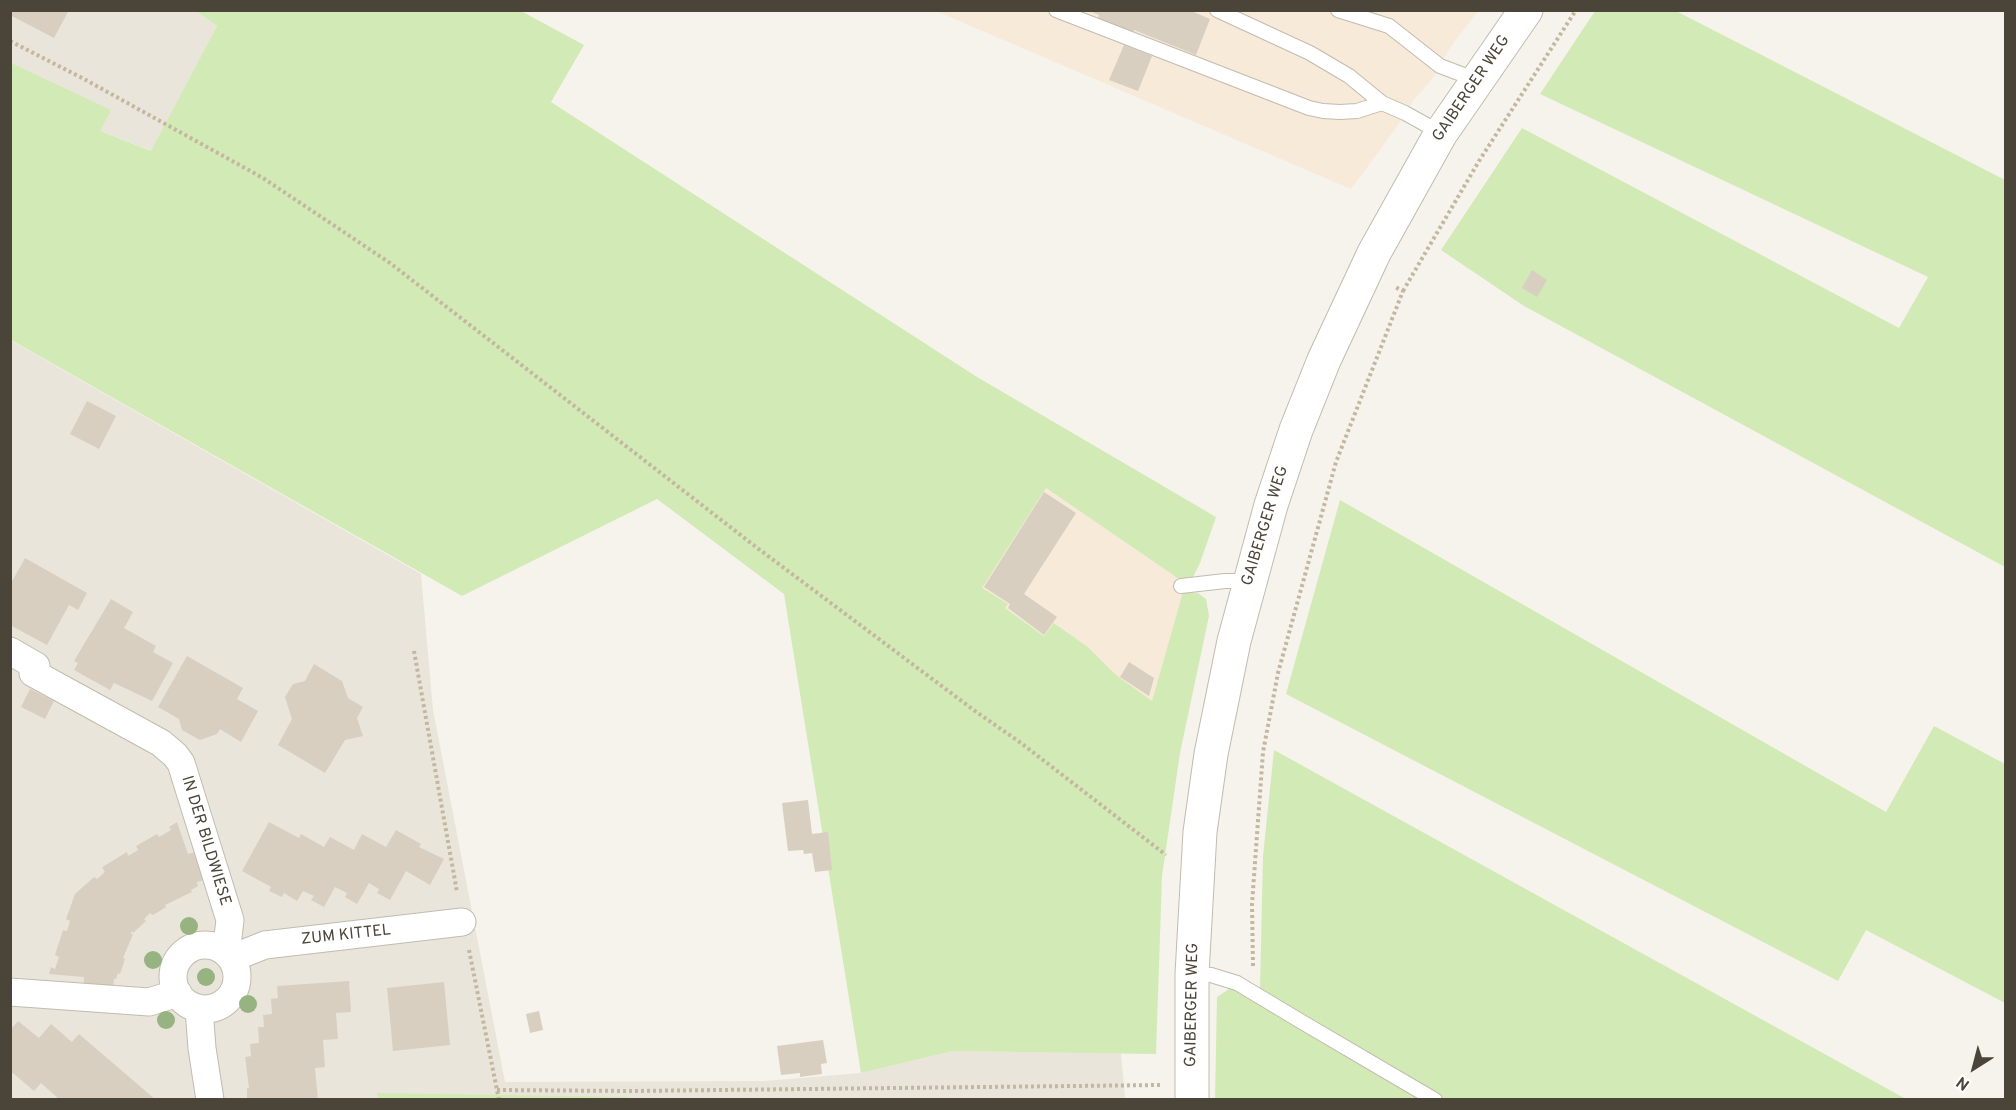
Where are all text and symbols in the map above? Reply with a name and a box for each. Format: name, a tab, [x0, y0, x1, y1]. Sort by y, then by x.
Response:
street label: GAIBERGER WEG	[1429, 32, 1515, 146]
street label: GAIBERGER WEG	[1239, 464, 1293, 588]
street label: IN DER BILDWIESE	[176, 774, 234, 908]
street label: ZUM KITTEL	[300, 922, 392, 950]
street label: GAIBERGER WEG	[1182, 943, 1204, 1067]
north arrow	[1944, 1038, 2004, 1098]
text: N	[1953, 1071, 1974, 1094]

